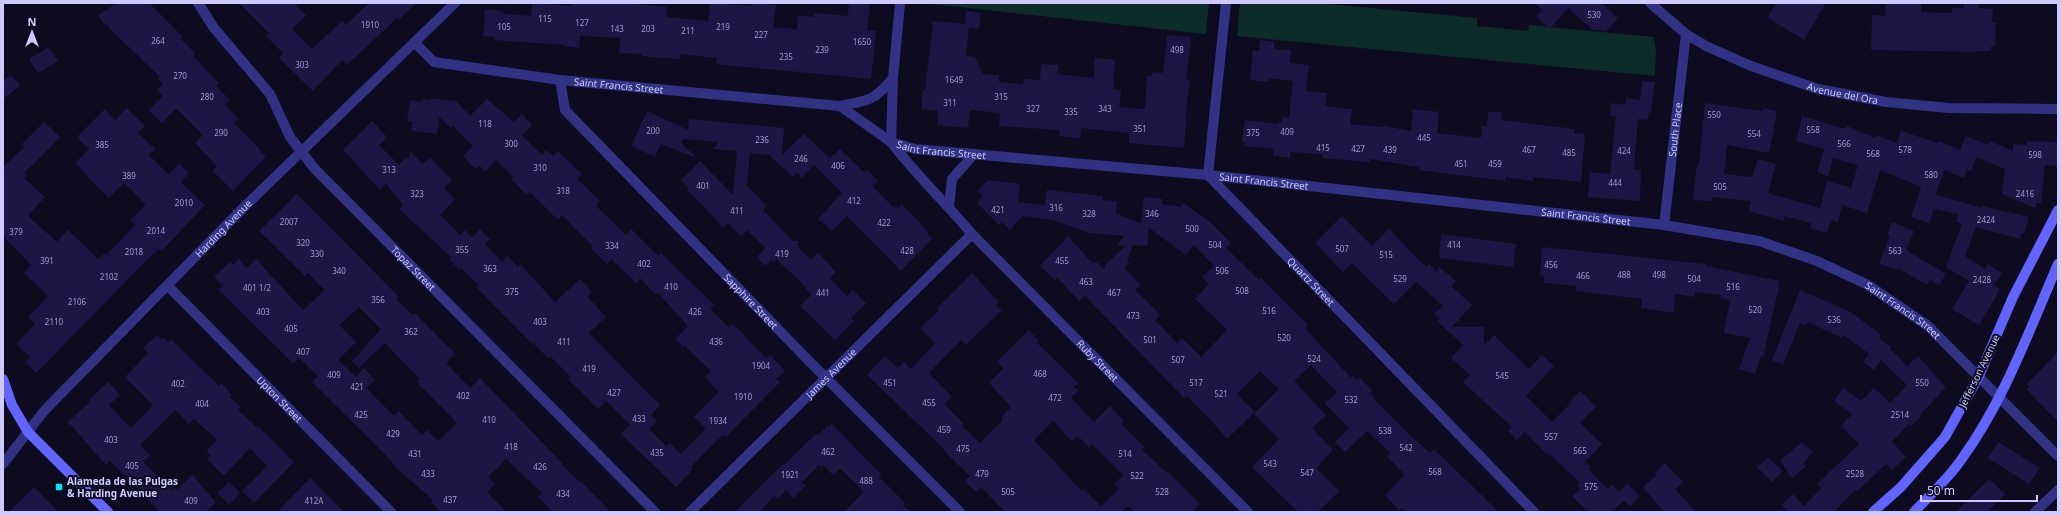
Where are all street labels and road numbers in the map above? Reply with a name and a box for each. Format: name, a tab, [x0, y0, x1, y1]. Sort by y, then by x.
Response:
street label: Saint Francis Street	[573, 74, 664, 97]
street label: Avenue del Ora	[1805, 79, 1879, 107]
street label: South Place	[1665, 101, 1685, 158]
street label: Saint Francis Street	[895, 137, 987, 162]
street label: Saint Francis Street	[1218, 169, 1310, 193]
street label: Harding Avenue	[192, 196, 255, 260]
street label: Saint Francis Street	[1540, 205, 1632, 228]
street label: Topaz Street	[388, 243, 439, 294]
street label: Quartz Street	[1284, 254, 1338, 309]
street label: Sapphire Street	[721, 270, 781, 332]
street label: Saint Francis Street	[1863, 278, 1944, 342]
street label: Jefferson Avenue	[1955, 332, 2003, 411]
street label: Ruby Street	[1074, 336, 1122, 385]
street label: James Avenue	[802, 345, 860, 402]
street label: Upton Street	[254, 373, 306, 426]

